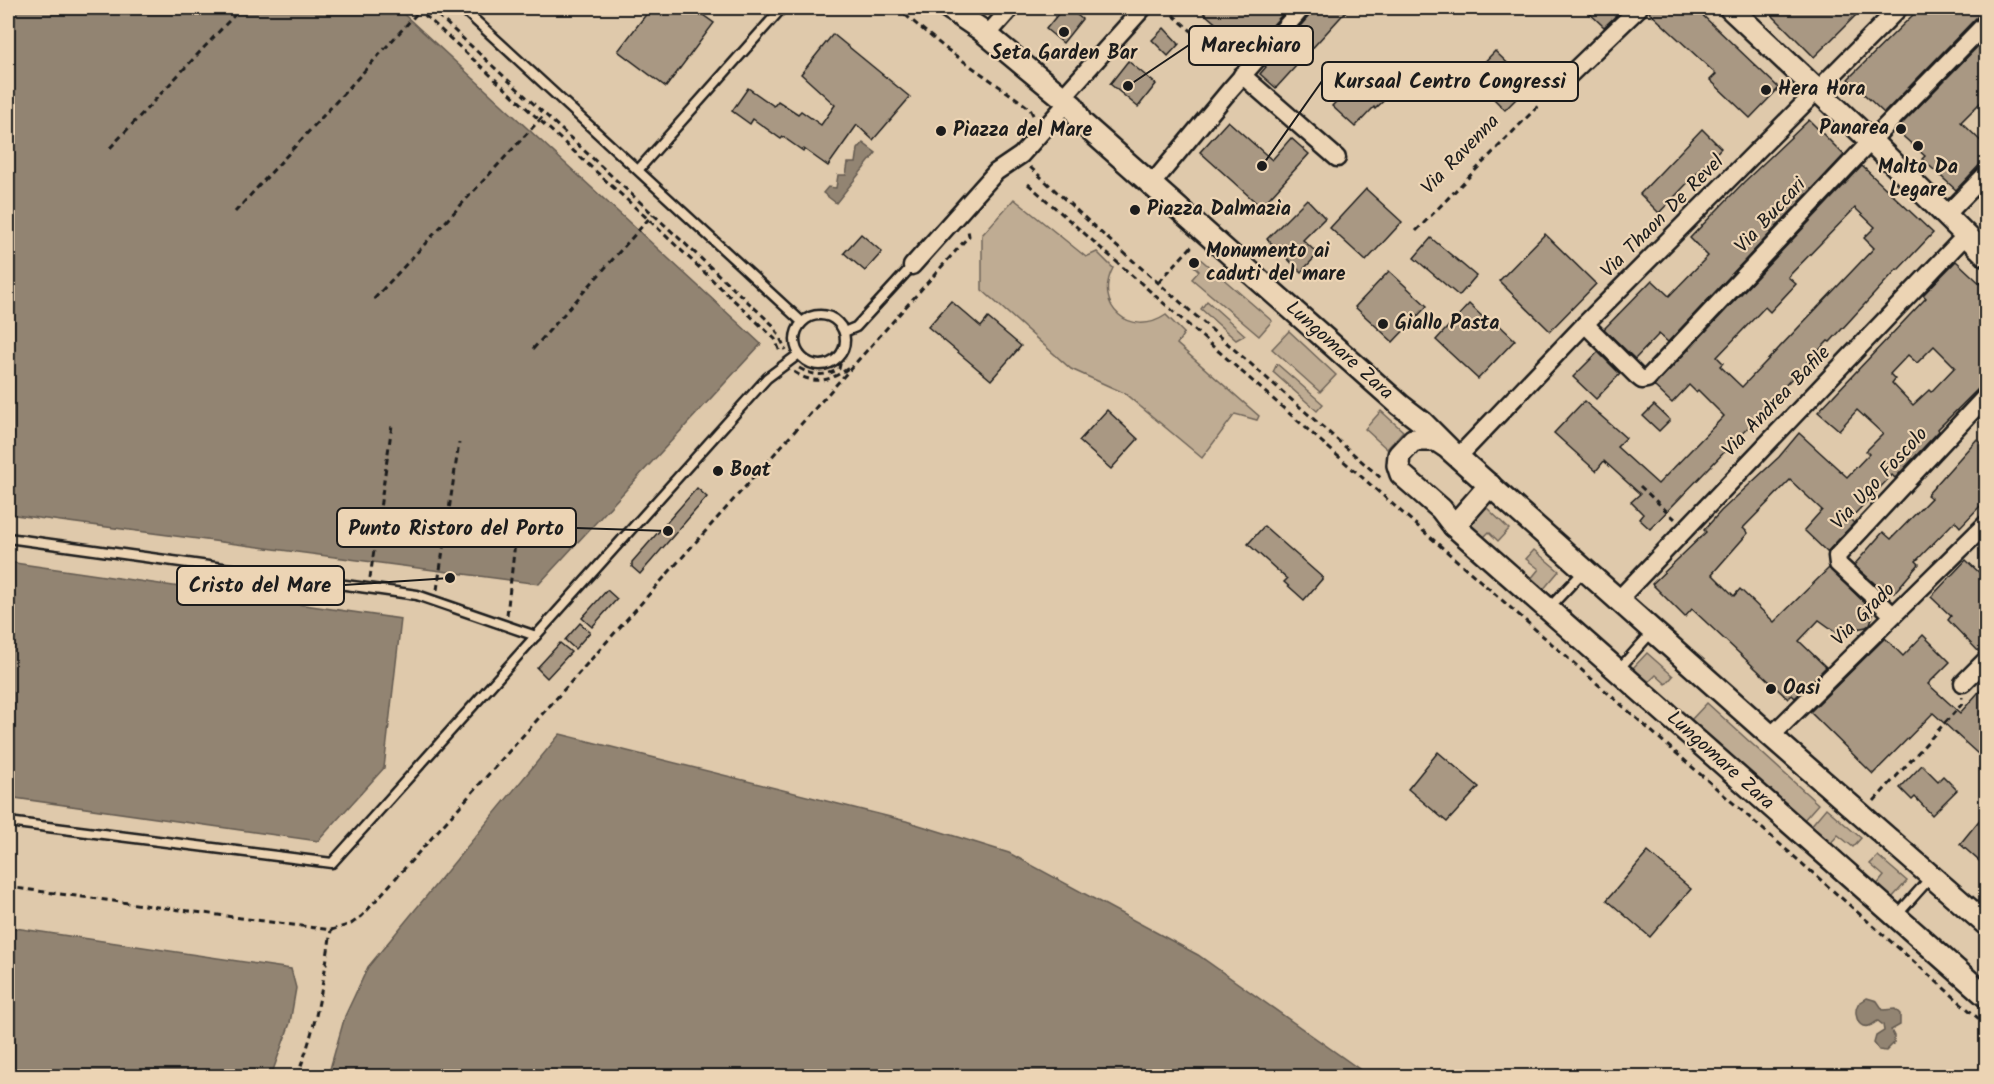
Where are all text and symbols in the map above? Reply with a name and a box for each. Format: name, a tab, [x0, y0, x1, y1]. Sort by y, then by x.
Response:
marker: Seta Garden Bar	[1057, 25, 1071, 39]
callout: Marechiaro	[1189, 26, 1313, 65]
text: Marechiaro	[1201, 30, 1301, 63]
place label: Seta Garden Bar	[991, 38, 1138, 70]
callout: Kursaal Centro Congressi	[1322, 62, 1578, 101]
text: Kursaal Centro Congressi	[1334, 66, 1567, 99]
place label: Hera Hora	[1778, 74, 1866, 106]
marker: Hera Hora	[1759, 83, 1773, 97]
street label: Via Ravenna	[1414, 107, 1508, 203]
place label: Panarea	[1819, 113, 1889, 145]
place label: Piazza del Mare	[953, 115, 1093, 147]
marker: Panarea	[1894, 122, 1908, 136]
marker: Piazza del Mare	[934, 124, 948, 138]
marker: Malto Da Legare	[1911, 139, 1925, 153]
street label: Via Thaon De Revel	[1594, 148, 1732, 286]
place label: Malto Da Legare	[1878, 152, 1958, 207]
street label: Via Buccari	[1727, 170, 1816, 261]
place label: Piazza Dalmazia	[1147, 194, 1291, 226]
marker: Piazza Dalmazia	[1128, 203, 1142, 217]
place label: Monumento ai caduti del mare	[1206, 236, 1346, 291]
marker: Monumento ai caduti del mare	[1187, 256, 1201, 270]
street label: Lungomare Zara	[1278, 293, 1400, 409]
place label: Giallo Pasta	[1395, 308, 1500, 340]
marker: Giallo Pasta	[1376, 317, 1390, 331]
street label: Via Andrea Bafile	[1715, 339, 1839, 465]
street label: Via Ugo Foscolo	[1824, 420, 1936, 538]
place label: Boat	[730, 455, 772, 487]
marker: Boat	[711, 464, 725, 478]
callout: Punto Ristoro del Porto	[337, 508, 576, 547]
text: Punto Ristoro del Porto	[348, 513, 564, 546]
callout: Cristo del Mare	[177, 566, 344, 605]
text: Cristo del Mare	[189, 570, 331, 603]
street label: Via Grado	[1824, 575, 1904, 655]
place label: Oasi	[1783, 673, 1821, 705]
marker: Oasi	[1764, 682, 1778, 696]
street label: Lungomare Zara	[1659, 703, 1781, 819]

